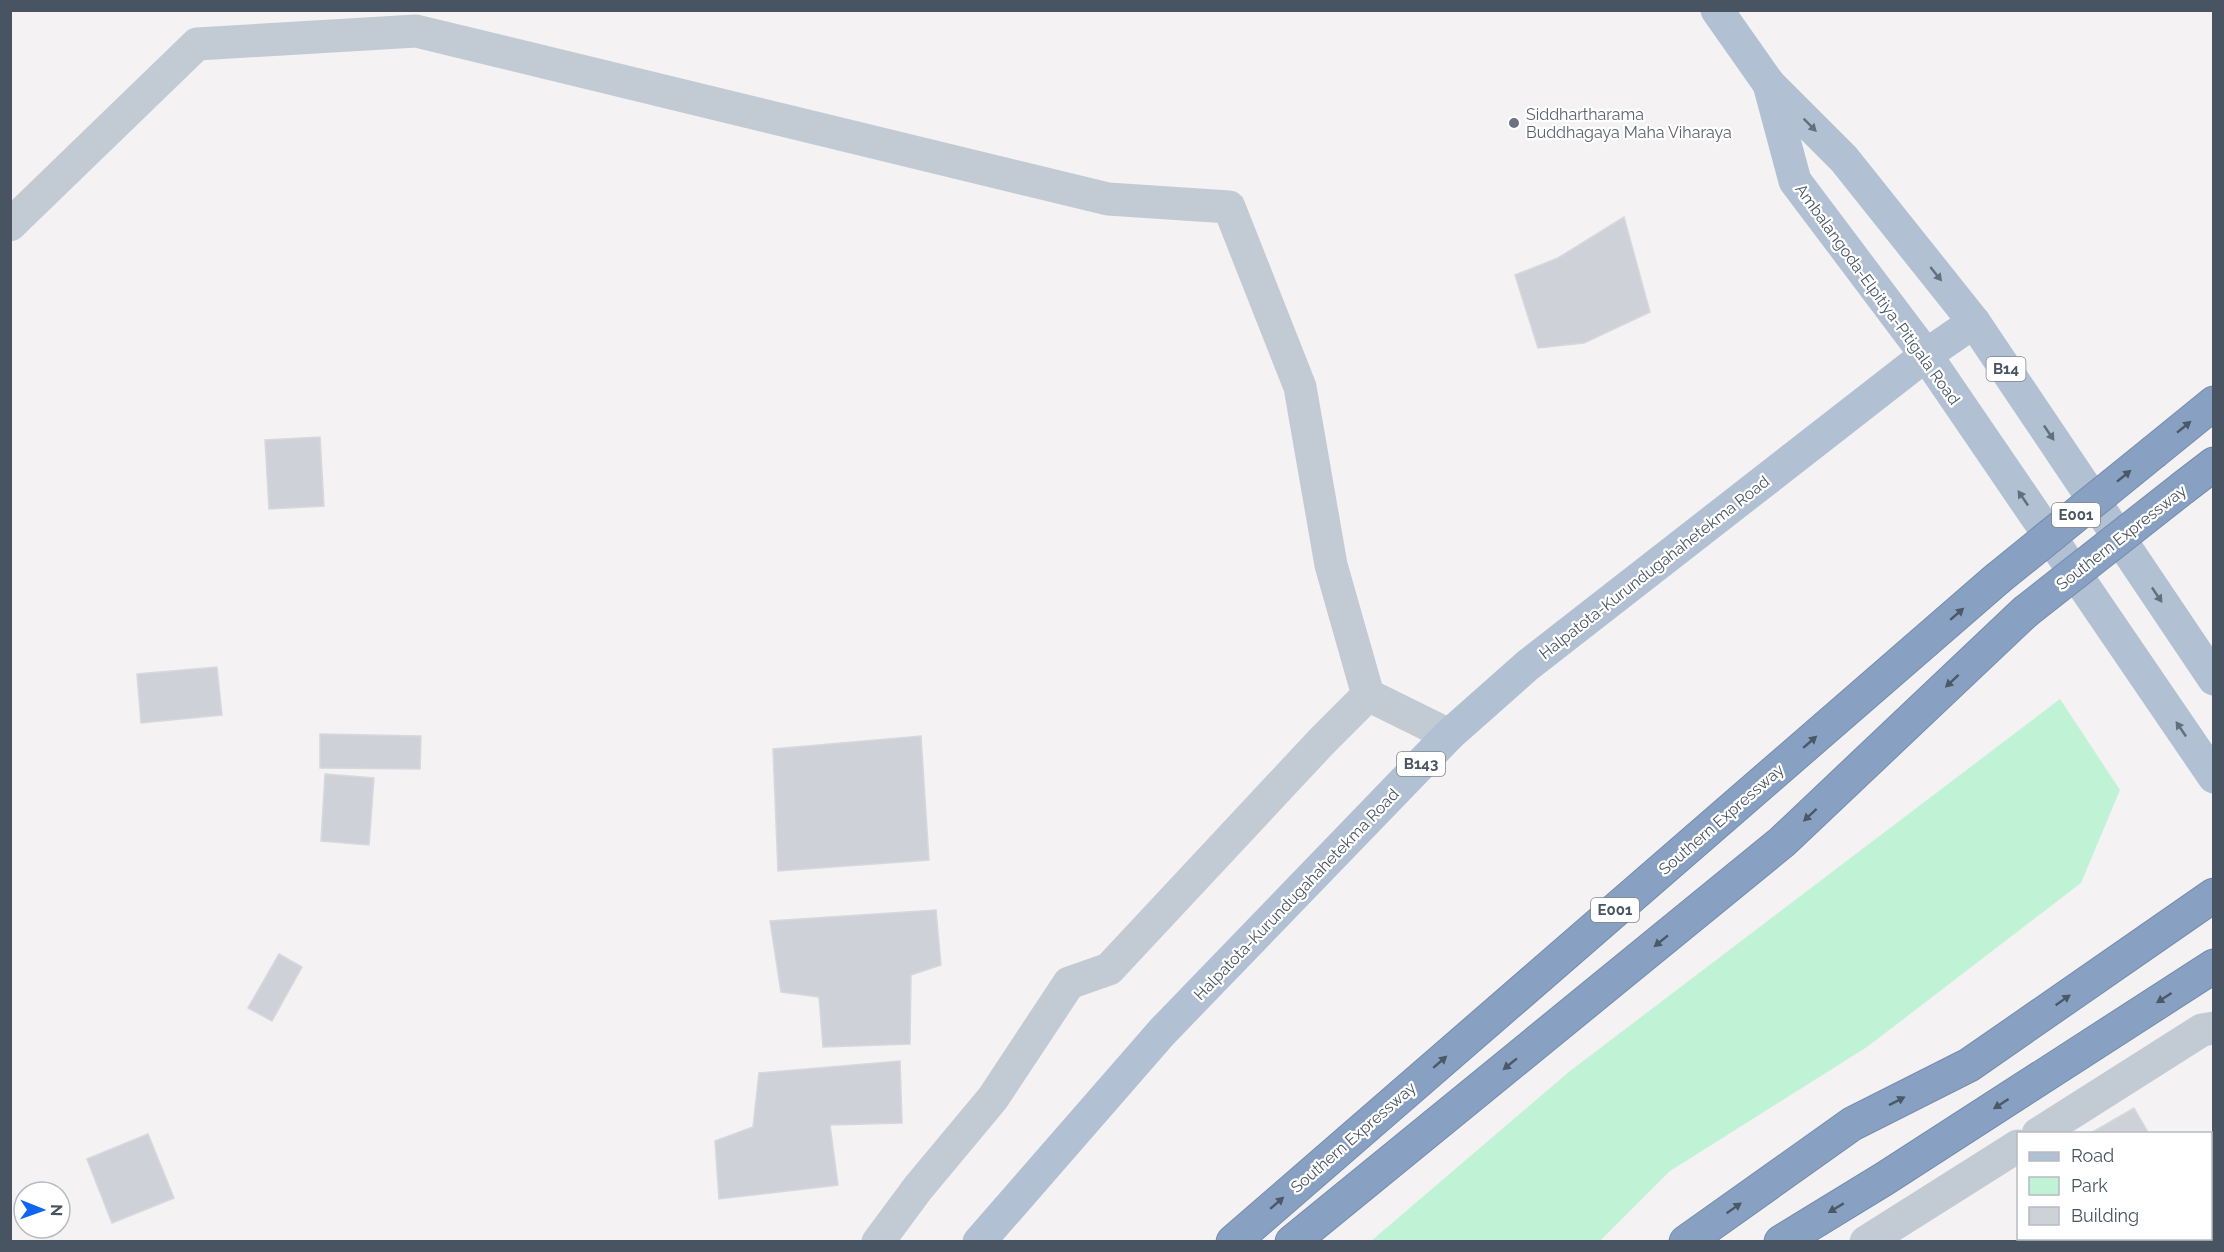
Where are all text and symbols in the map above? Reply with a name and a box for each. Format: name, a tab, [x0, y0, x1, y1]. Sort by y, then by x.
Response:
place label: Siddhartharama Buddhagaya Maha Viharaya	[1526, 105, 1732, 142]
marker: Siddhartharama Buddhagaya Maha Viharaya	[1507, 116, 1521, 130]
one-way arrow	[1803, 118, 1817, 132]
street label: Ambalangoda-Elpitiya-Pitigala Road	[1791, 180, 1964, 408]
one-way arrow	[1929, 266, 1942, 281]
road number: B14	[1986, 357, 2026, 381]
one-way arrow	[2176, 420, 2192, 433]
one-way arrow	[2043, 425, 2054, 441]
one-way arrow	[2116, 469, 2132, 482]
street label: Halpatota-Kurundugahahetekma Road	[1536, 472, 1773, 663]
street label: Southern Expressway	[2053, 481, 2190, 594]
one-way arrow	[2018, 490, 2029, 507]
road number: E001	[2052, 503, 2100, 527]
one-way arrow	[2152, 587, 2163, 603]
one-way arrow	[1949, 608, 1964, 621]
one-way arrow	[1945, 674, 1959, 688]
one-way arrow	[2175, 721, 2186, 737]
one-way arrow	[1802, 735, 1818, 748]
road number: B143	[1397, 752, 1445, 776]
street label: Southern Expressway	[1655, 760, 1788, 879]
street label: Halpatota-Kurundugahahetekma Road	[1190, 785, 1403, 1004]
one-way arrow	[1804, 808, 1818, 822]
road number: E001	[1591, 898, 1639, 922]
one-way arrow	[1653, 934, 1669, 947]
one-way arrow	[2157, 992, 2173, 1004]
one-way arrow	[2054, 994, 2070, 1006]
one-way arrow	[1433, 1055, 1448, 1069]
one-way arrow	[1502, 1057, 1518, 1070]
street label: Southern Expressway	[1287, 1078, 1420, 1197]
one-way arrow	[1888, 1096, 1905, 1106]
one-way arrow	[1993, 1098, 2009, 1110]
legend	[2017, 1132, 2212, 1240]
text: Road	[2071, 1145, 2114, 1166]
text: Park	[2071, 1175, 2108, 1196]
north arrow	[12, 1180, 72, 1240]
one-way arrow	[1269, 1197, 1285, 1210]
one-way arrow	[1725, 1202, 1741, 1214]
one-way arrow	[1828, 1203, 1844, 1214]
text: N	[47, 1204, 66, 1217]
text: Building	[2071, 1205, 2139, 1226]

